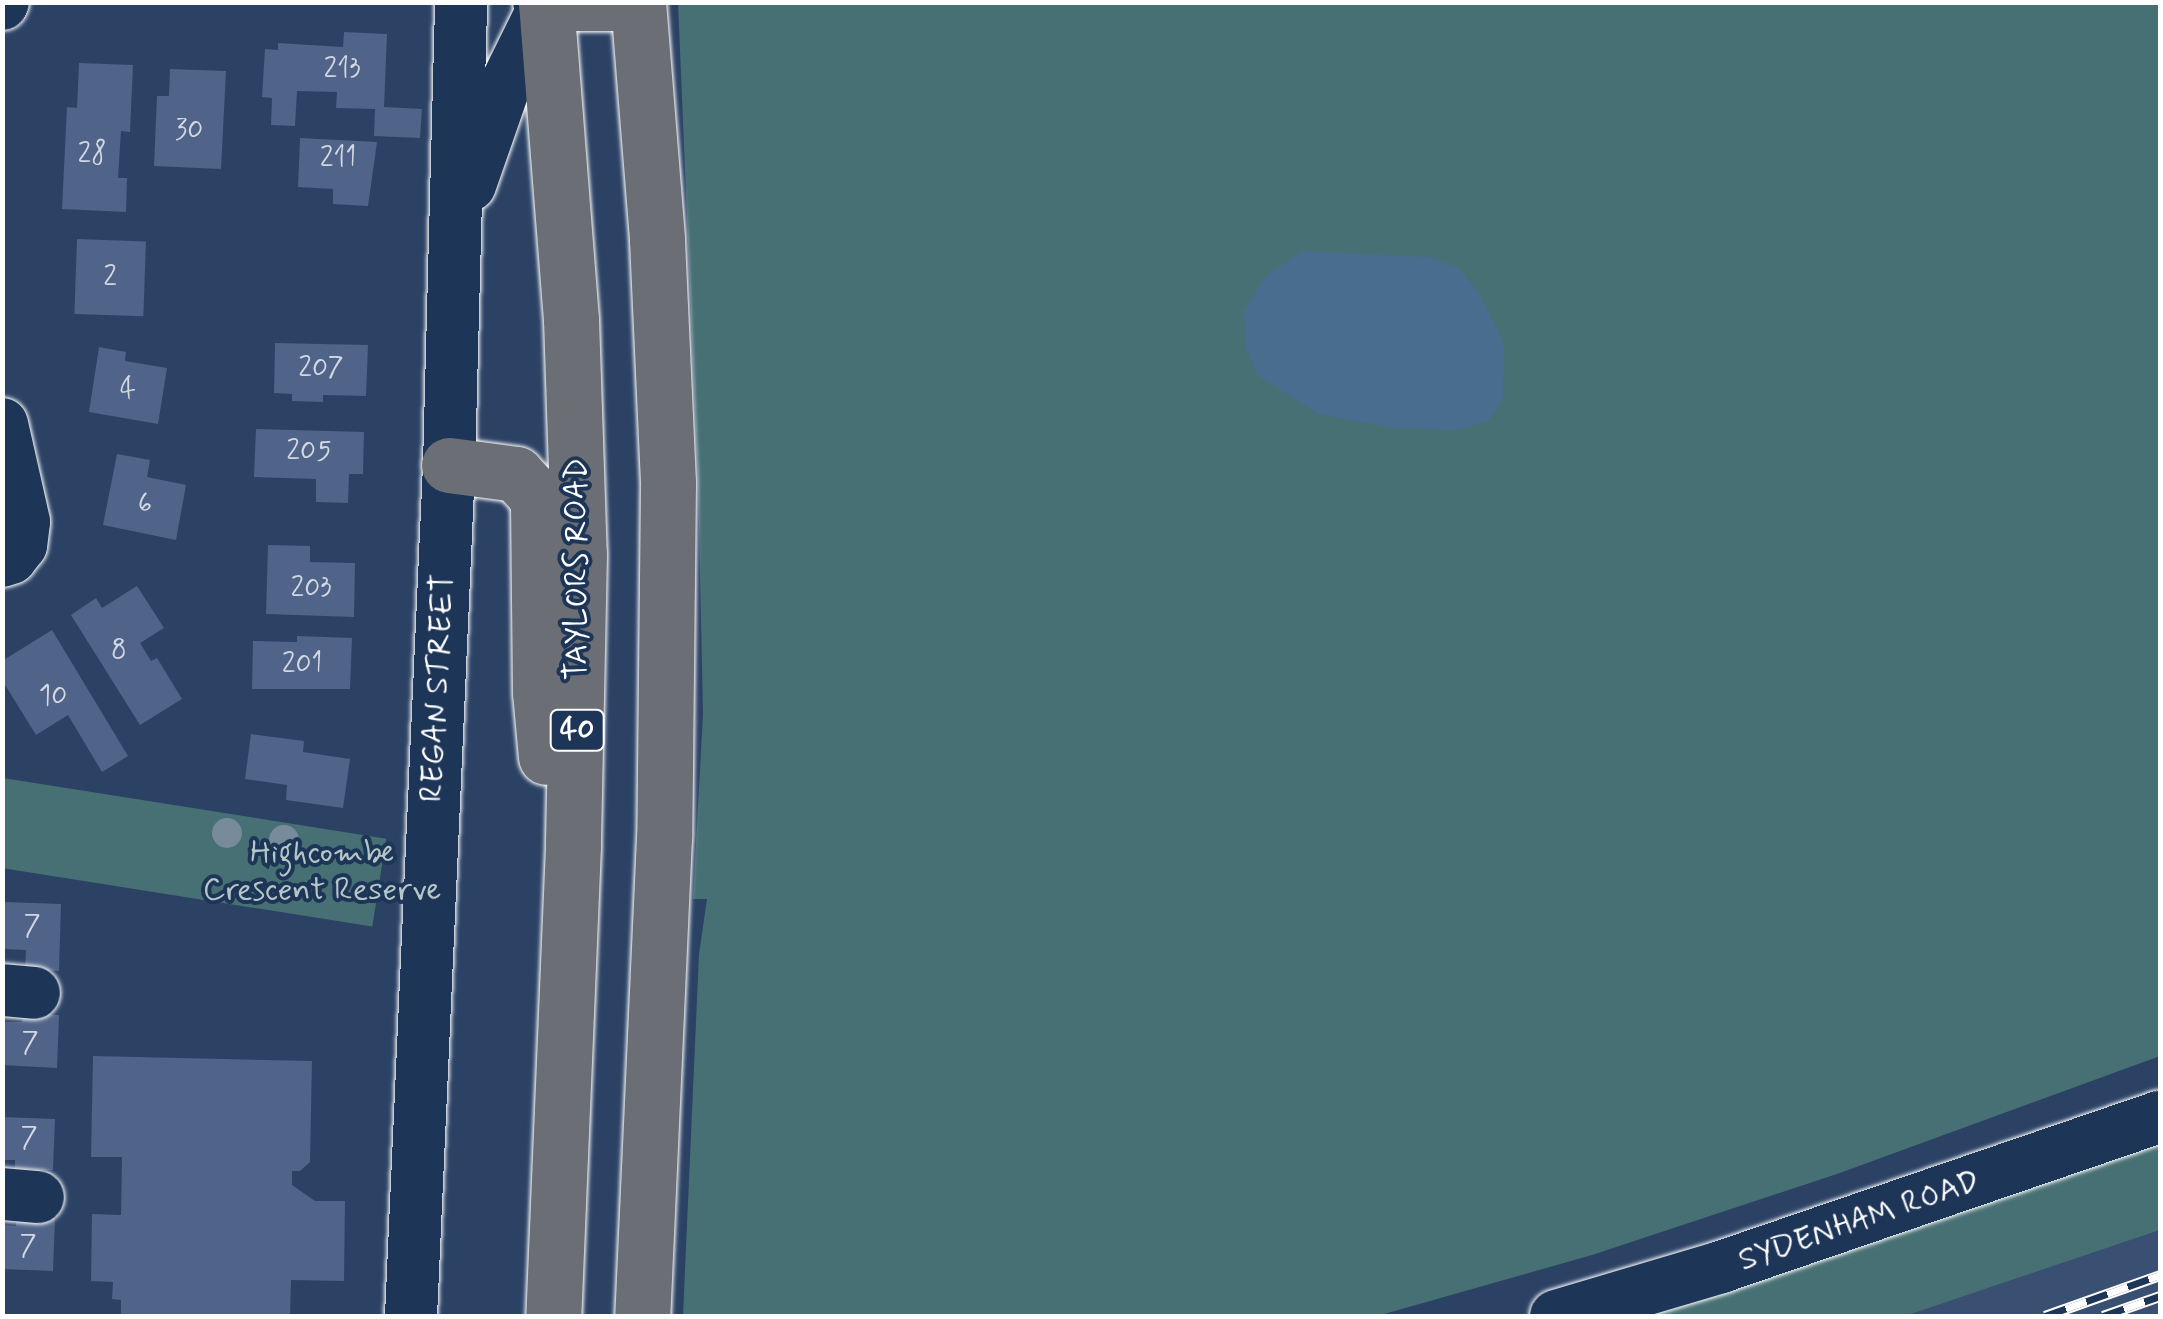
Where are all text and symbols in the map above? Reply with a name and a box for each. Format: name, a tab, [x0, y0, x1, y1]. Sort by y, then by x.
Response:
house number: 213	[323, 53, 361, 87]
house number: 30	[175, 114, 203, 148]
house number: 28	[77, 138, 107, 172]
house number: 211	[320, 142, 356, 176]
house number: 2	[103, 261, 117, 295]
house number: 207	[298, 352, 344, 386]
house number: 4	[120, 373, 136, 407]
house number: 205	[286, 435, 332, 469]
street label: TAYLORS ROAD	[558, 460, 596, 678]
house number: 6	[138, 488, 152, 522]
house number: 203	[290, 572, 332, 606]
street label: REGAN STREET	[413, 573, 463, 803]
house number: 8	[111, 634, 127, 668]
house number: 201	[282, 648, 322, 682]
house number: 10	[39, 680, 67, 714]
road number: 40	[550, 705, 604, 755]
park label: Highcombe Crescent Reserve	[203, 835, 441, 910]
house number: 7	[24, 910, 40, 944]
house number: 7	[22, 1027, 38, 1061]
house number: 7	[21, 1122, 37, 1156]
street label: SYDENHAM ROAD	[1733, 1162, 1985, 1280]
house number: 7	[20, 1230, 36, 1264]

